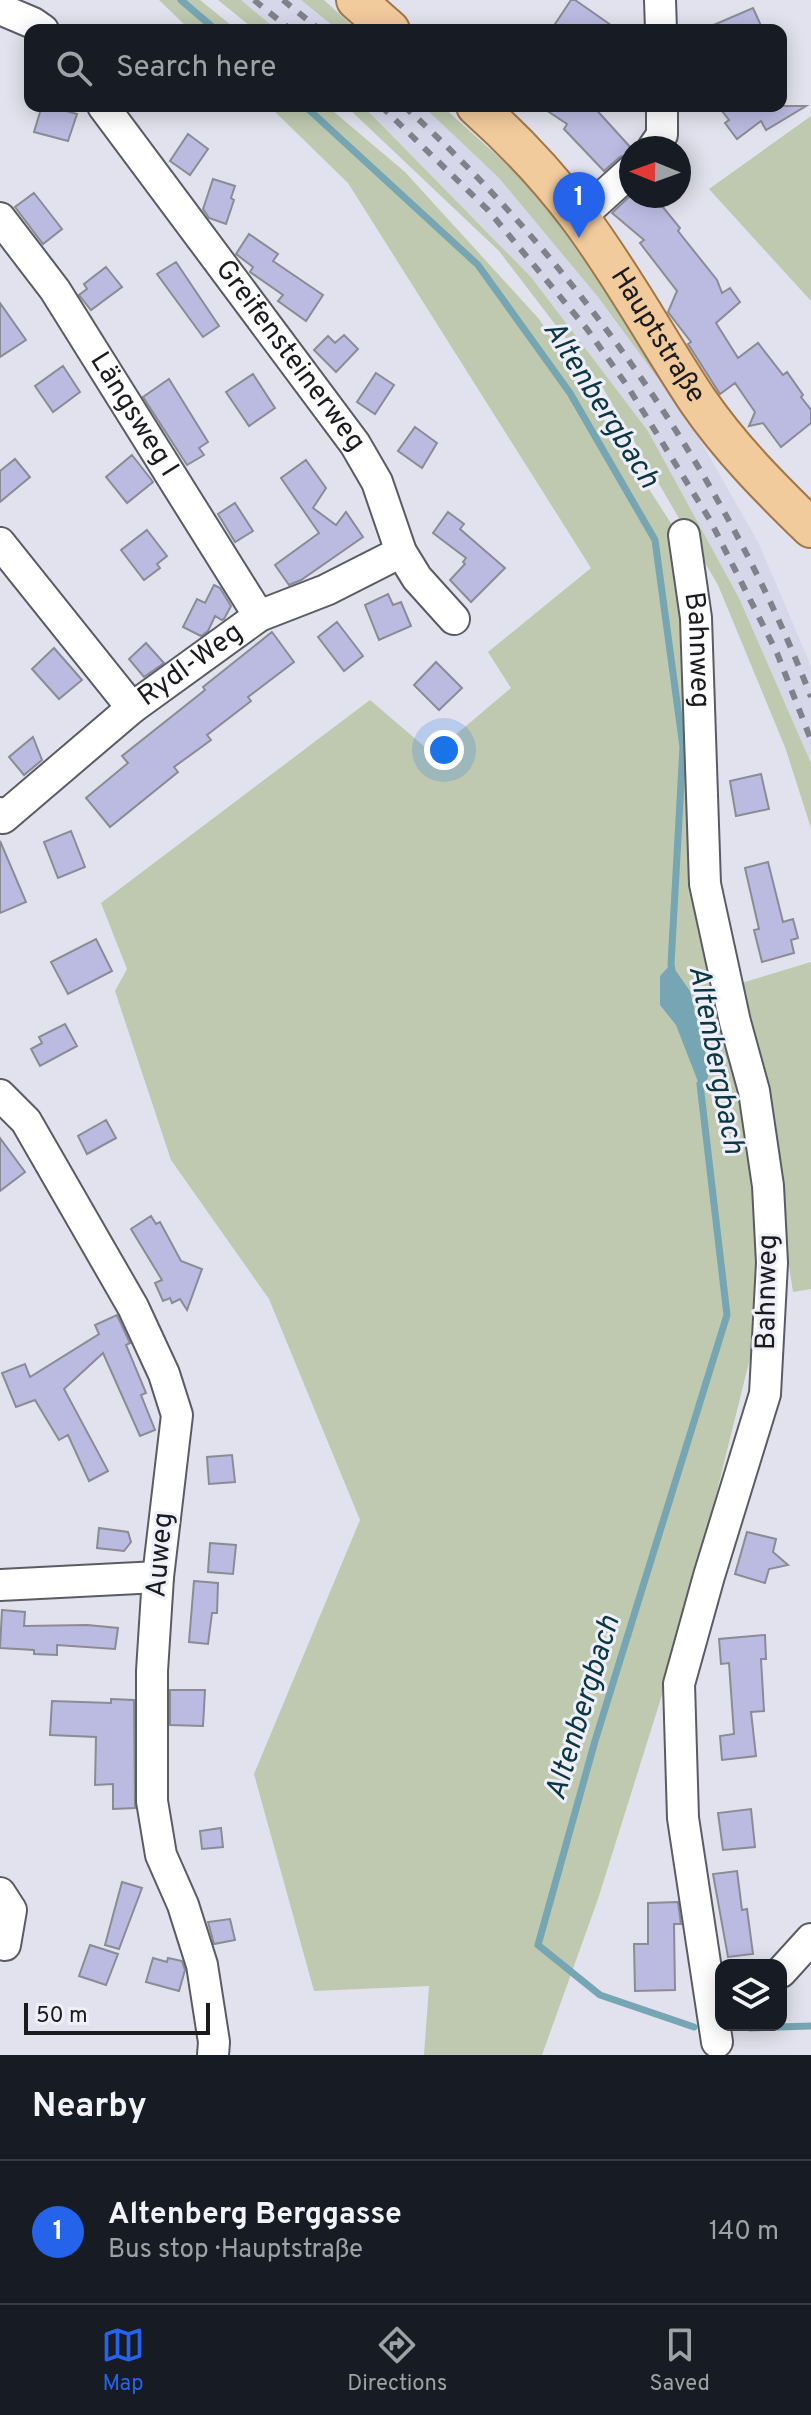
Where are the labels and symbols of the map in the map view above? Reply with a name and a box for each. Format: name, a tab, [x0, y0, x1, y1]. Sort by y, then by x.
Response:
north arrow	[619, 136, 691, 208]
pin: 1	[553, 172, 605, 238]
street label: Greifensteinerweg	[206, 253, 373, 459]
street label: Hauptstraße	[601, 261, 713, 411]
water label: Altenbergbach	[534, 314, 666, 496]
street label: Längsweg I	[81, 346, 186, 484]
street label: Bahnweg	[674, 590, 717, 709]
street label: Rydl-Weg	[131, 615, 250, 715]
your location	[424, 730, 464, 770]
water label: Altenbergbach	[679, 963, 751, 1157]
street label: Bahnweg	[749, 1234, 787, 1350]
street label: Auweg	[139, 1511, 183, 1599]
water label: Altenbergbach	[538, 1611, 630, 1805]
scale bar	[24, 1999, 210, 2035]

